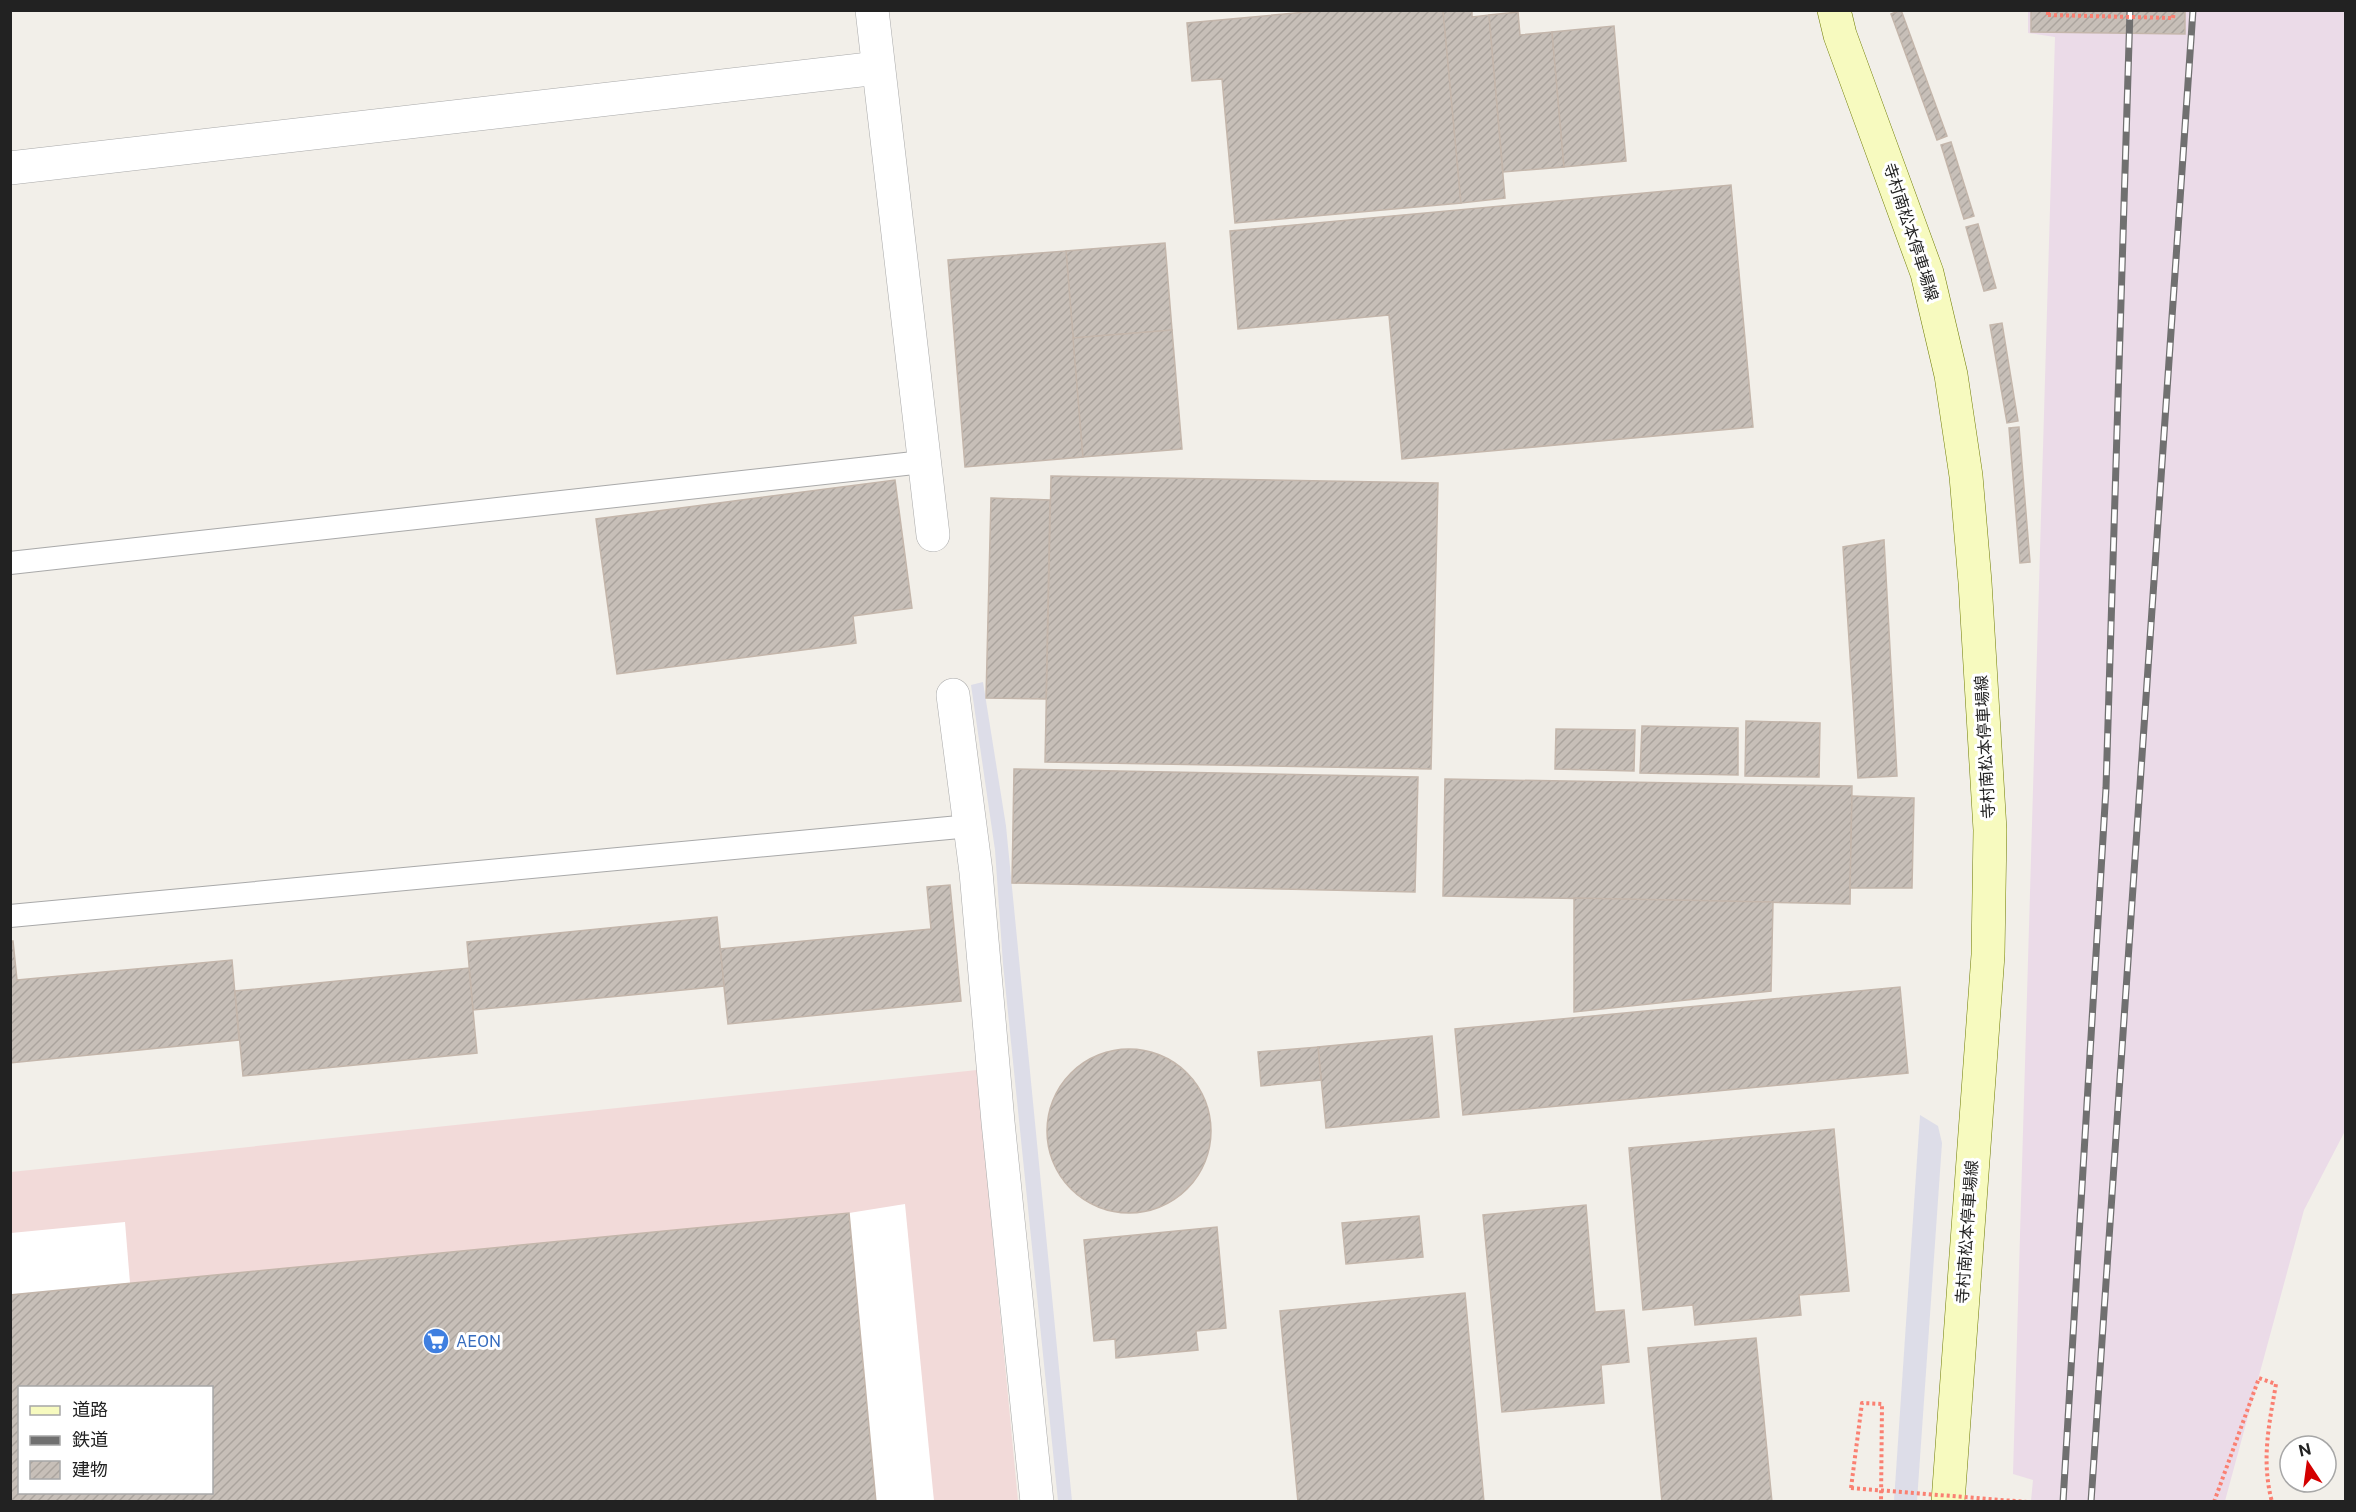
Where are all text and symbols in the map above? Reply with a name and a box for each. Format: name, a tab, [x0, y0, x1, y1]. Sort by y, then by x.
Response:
street label: 寺村南松本停車場線	[1880, 161, 1942, 303]
street label: 寺村南松本停車場線	[1972, 675, 1998, 819]
street label: 寺村南松本停車場線	[1953, 1160, 1981, 1304]
supermarket icon: AEON	[421, 1326, 451, 1356]
place label: AEON	[456, 1332, 501, 1351]
legend	[18, 1386, 213, 1494]
text: 道路	[72, 1399, 108, 1420]
text: 鉄道	[72, 1429, 108, 1450]
north arrow	[2278, 1434, 2338, 1494]
text: N	[2297, 1439, 2313, 1461]
text: 建物	[72, 1459, 108, 1480]

